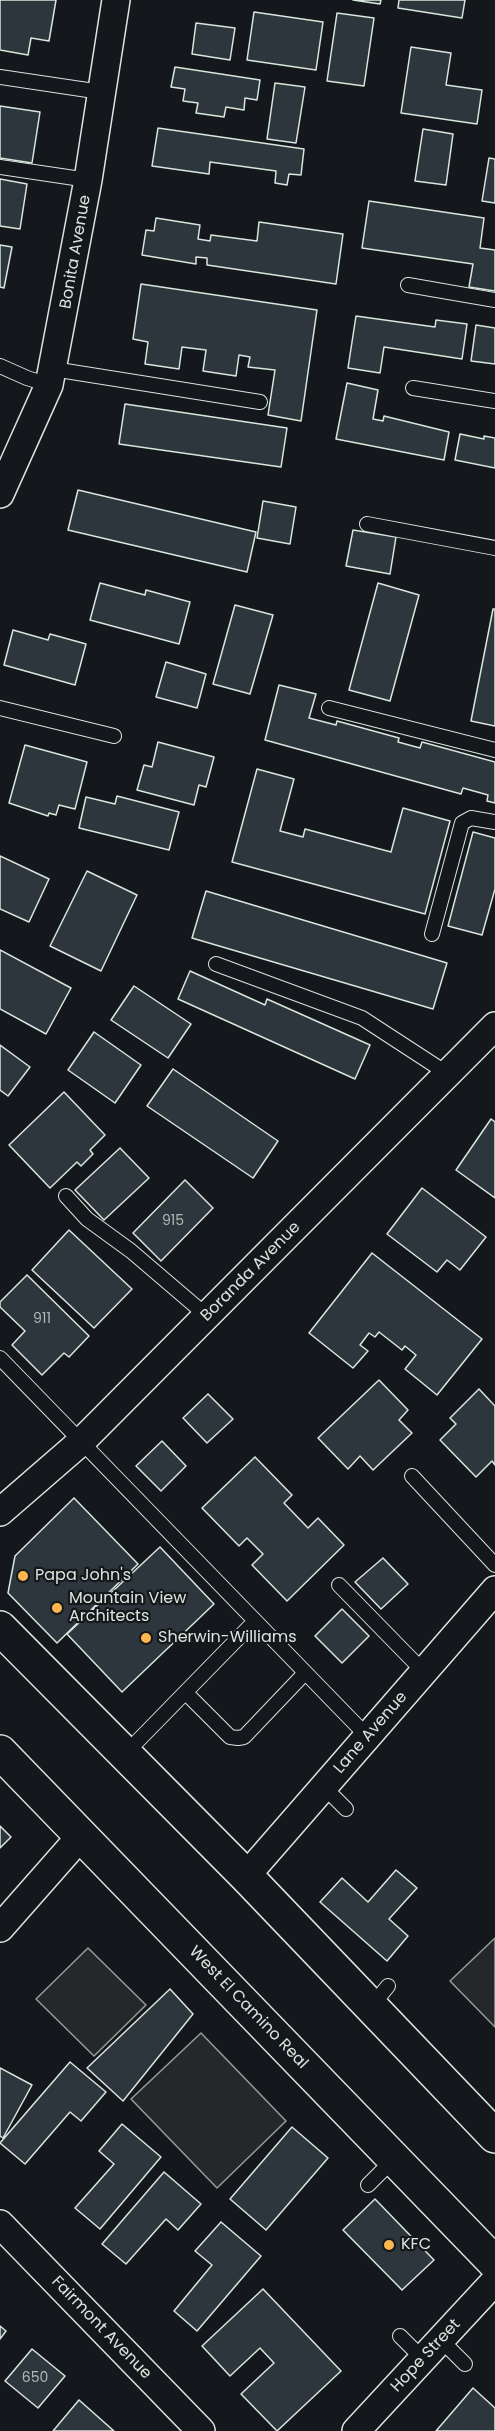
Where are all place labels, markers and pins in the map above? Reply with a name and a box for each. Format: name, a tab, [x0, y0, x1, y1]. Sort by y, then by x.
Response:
place label: Papa John's	[35, 1566, 131, 1586]
marker: Papa John's	[16, 1569, 30, 1583]
place label: Mountain View Architects	[69, 1589, 186, 1627]
marker: Mountain View Architects	[50, 1601, 64, 1615]
place label: Sherwin-Williams	[158, 1628, 297, 1648]
marker: Sherwin-Williams	[139, 1631, 153, 1645]
place label: KFC	[401, 2235, 431, 2255]
marker: KFC	[382, 2238, 396, 2252]

